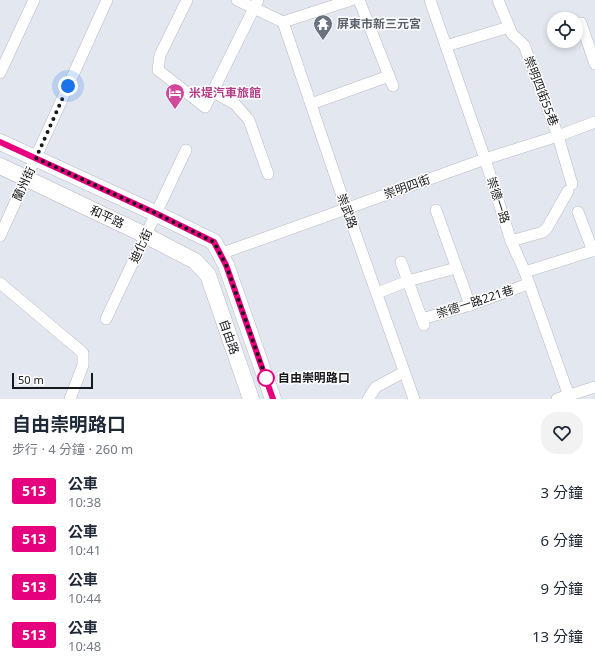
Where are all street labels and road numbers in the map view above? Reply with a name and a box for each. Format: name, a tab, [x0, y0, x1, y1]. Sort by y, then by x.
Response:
street label: 崇明四街55巷	[520, 53, 563, 128]
street label: 蘭州街	[8, 164, 39, 204]
street label: 崇明四街	[381, 170, 432, 203]
street label: 崇德一路	[483, 174, 514, 225]
street label: 崇武路	[333, 191, 362, 231]
street label: 和平路	[87, 201, 127, 232]
street label: 迪化街	[125, 226, 156, 266]
street label: 崇德一路221巷	[434, 281, 516, 322]
street label: 自由路	[216, 317, 243, 357]

